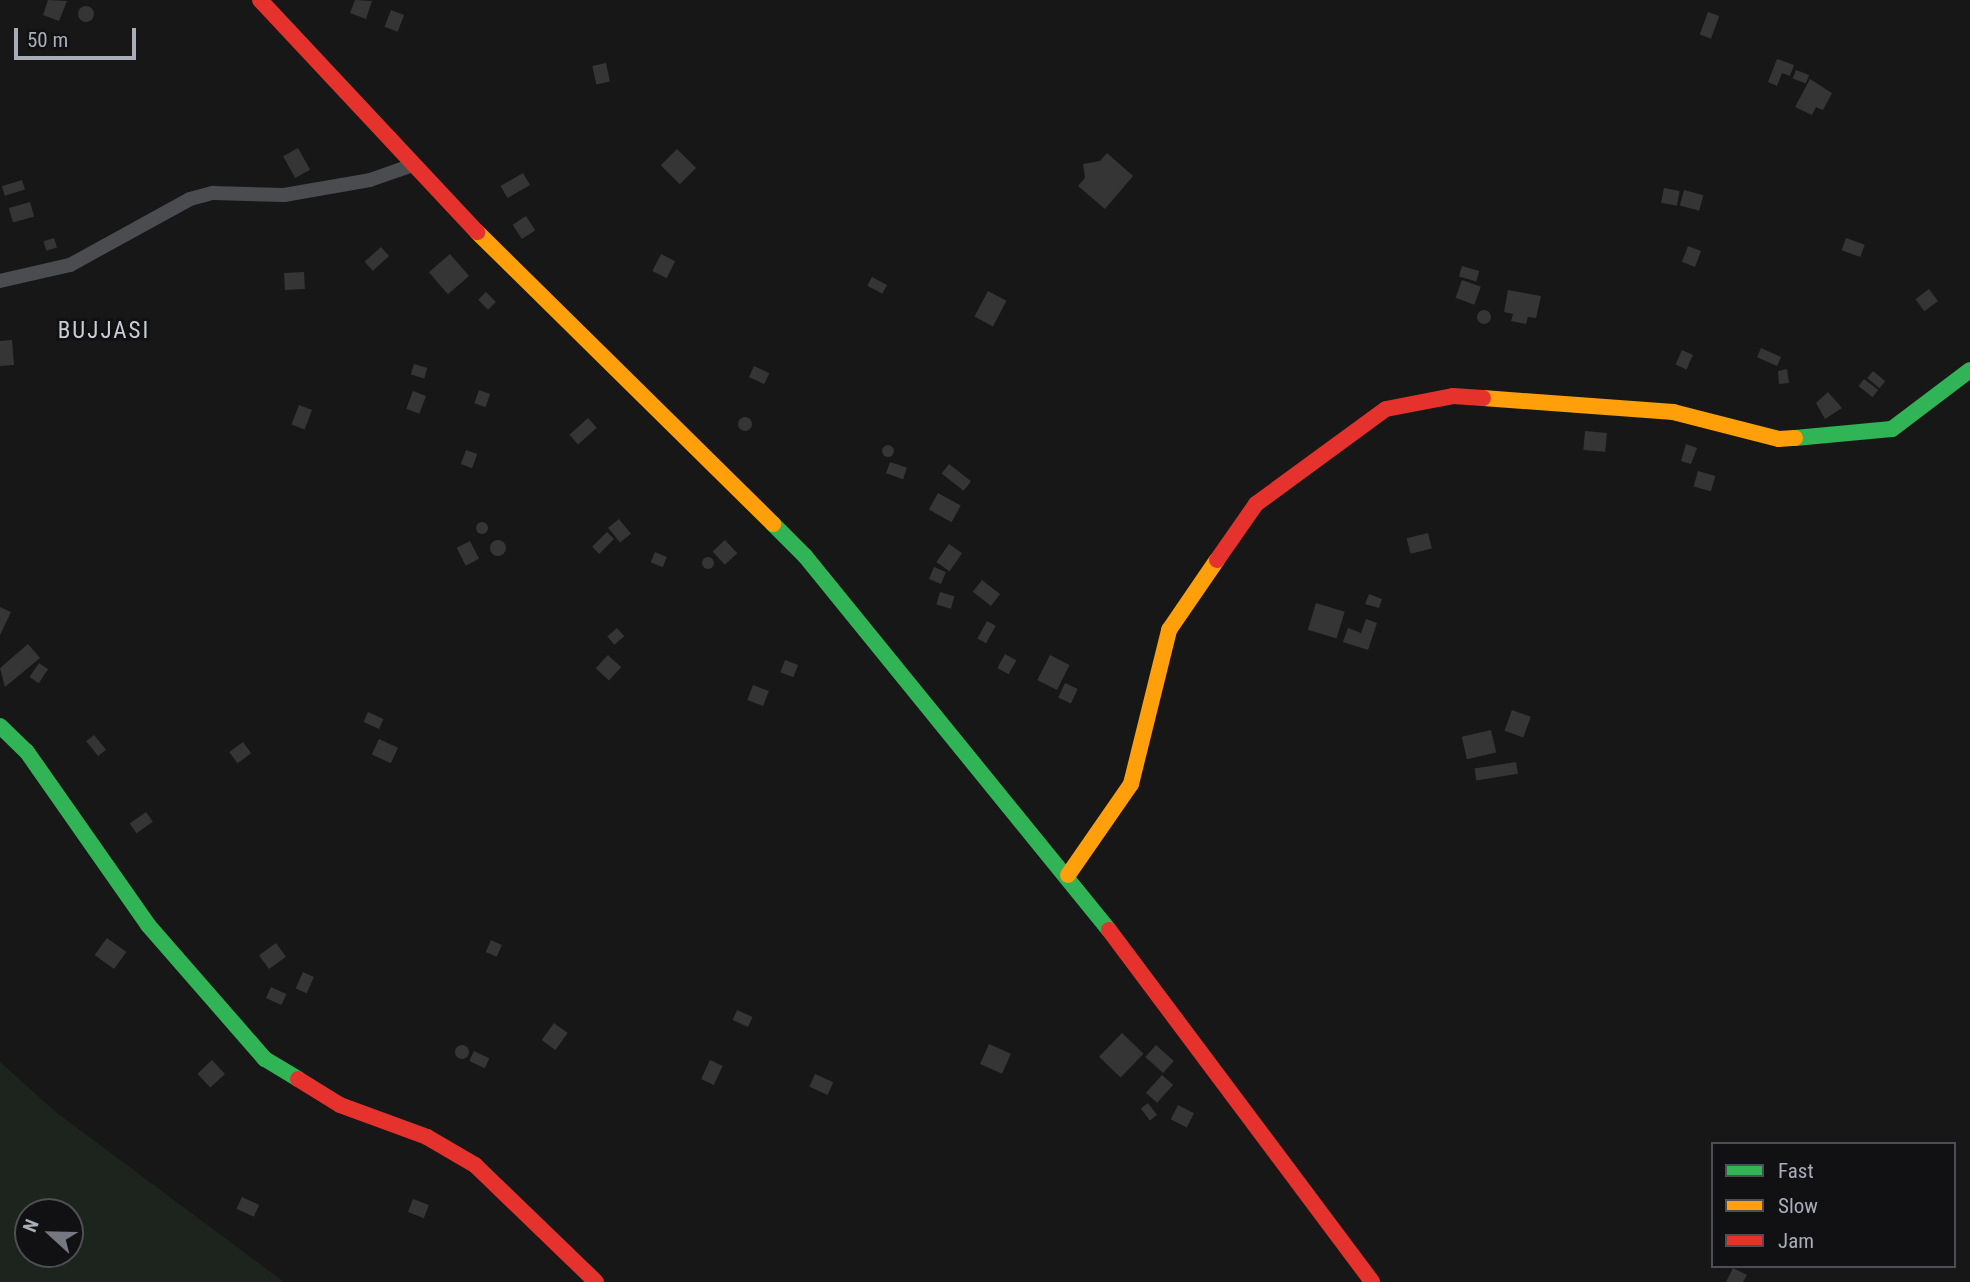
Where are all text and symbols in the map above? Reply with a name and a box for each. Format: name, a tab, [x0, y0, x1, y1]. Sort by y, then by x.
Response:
scale bar	[18, 14, 140, 58]
text: 50 m	[27, 28, 68, 52]
district label: BUJJASI	[59, 317, 149, 345]
legend	[1711, 1142, 1956, 1268]
text: Fast	[1778, 1159, 1814, 1183]
text: Slow	[1778, 1194, 1818, 1218]
north arrow	[14, 1198, 84, 1268]
text: N	[18, 1216, 44, 1235]
text: Jam	[1778, 1229, 1814, 1253]

